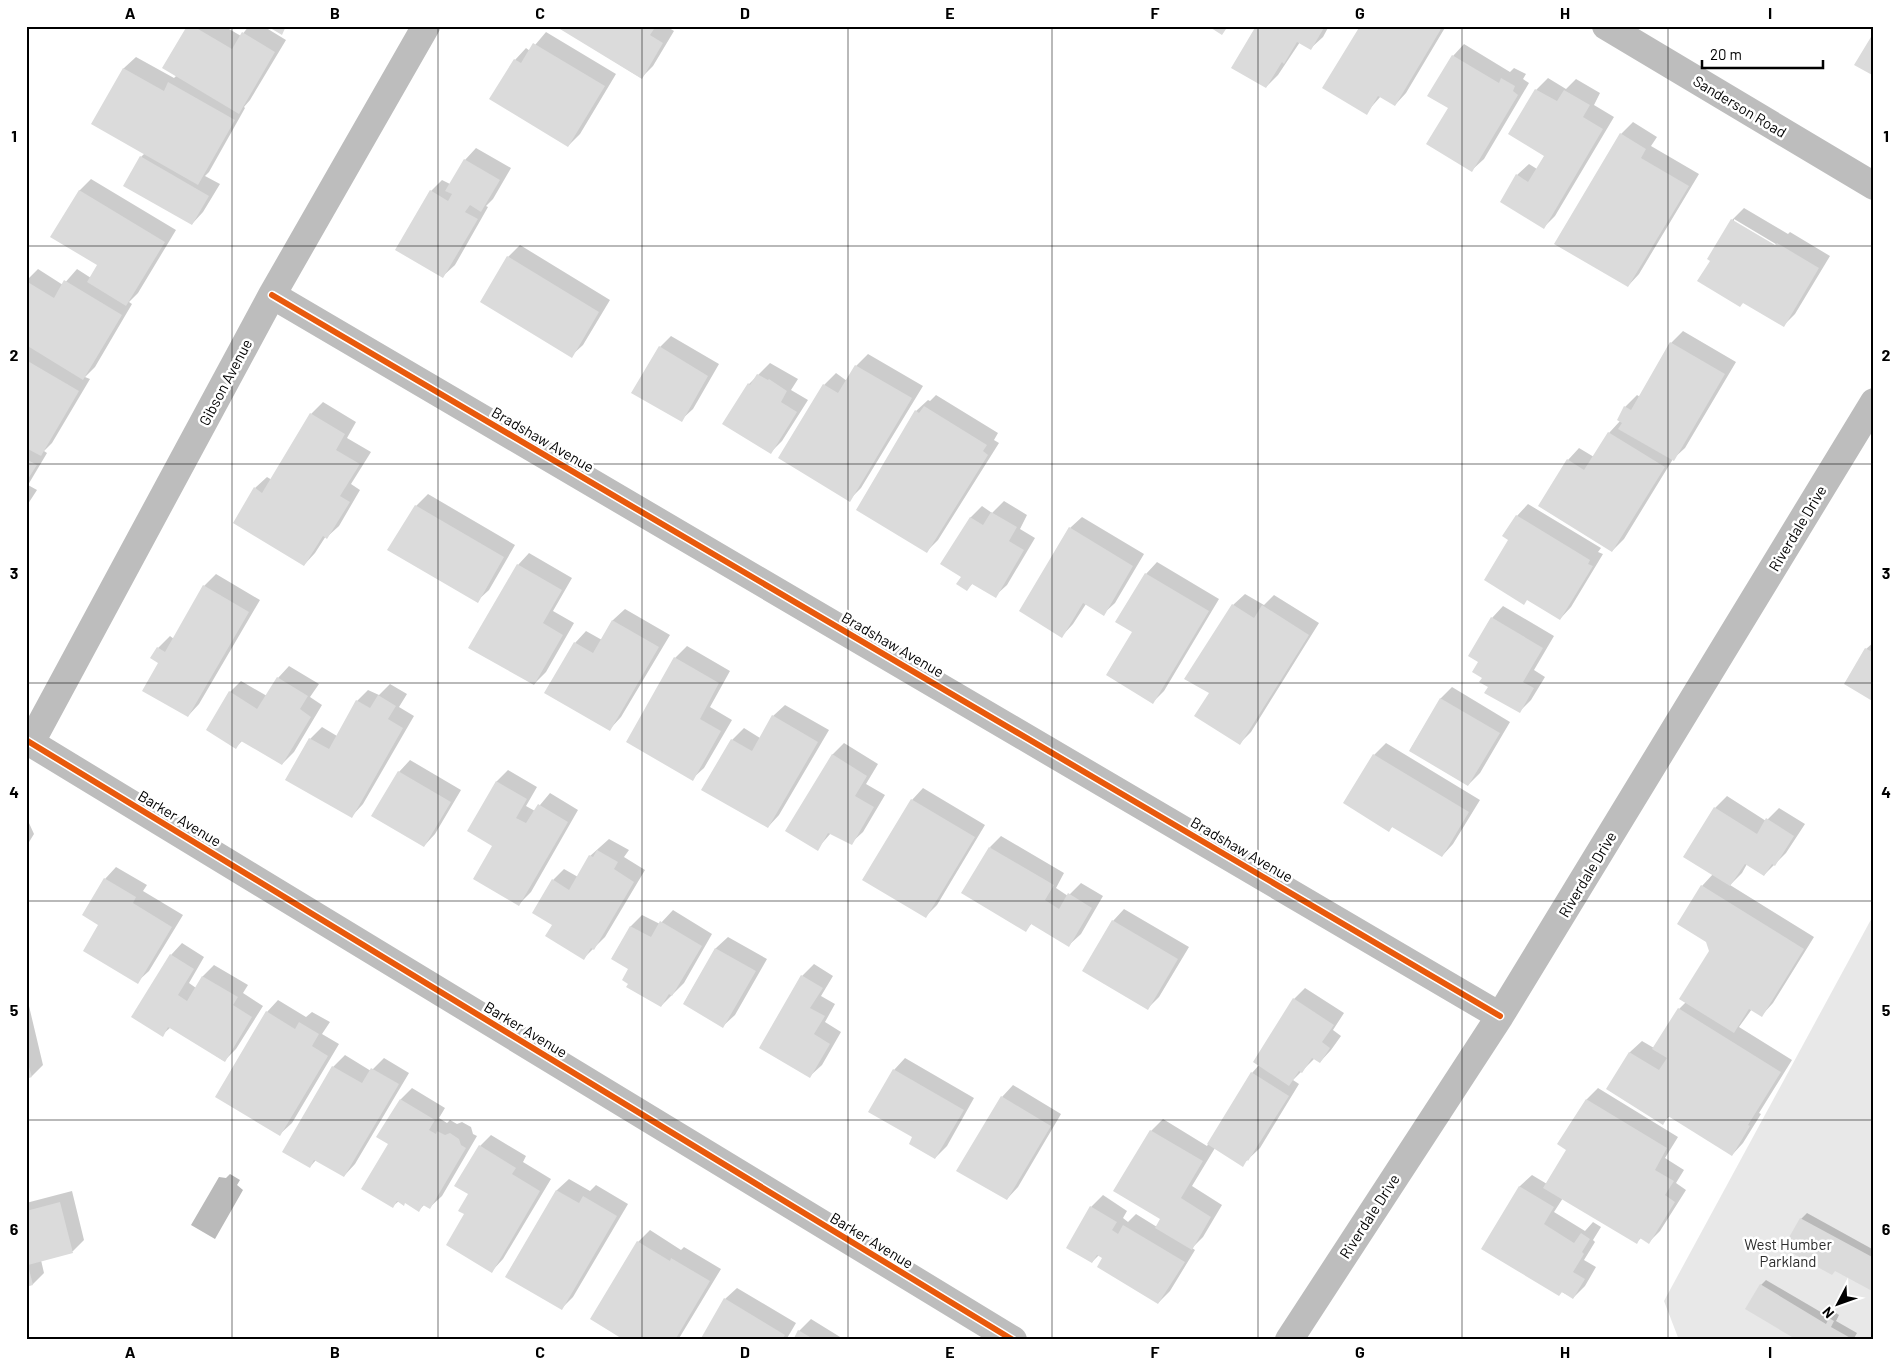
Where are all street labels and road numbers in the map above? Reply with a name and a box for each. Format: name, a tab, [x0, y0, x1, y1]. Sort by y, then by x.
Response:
street label: Sanderson Road	[1690, 71, 1790, 141]
street label: Gibson Avenue	[195, 336, 255, 428]
street label: Bradshaw Avenue	[489, 402, 597, 476]
street label: Riverdale Drive	[1764, 482, 1830, 574]
street label: Bradshaw Avenue	[839, 607, 947, 681]
street label: Barker Avenue	[135, 786, 225, 850]
street label: Bradshaw Avenue	[1188, 812, 1296, 886]
street label: Riverdale Drive	[1554, 828, 1620, 920]
street label: Barker Avenue	[481, 997, 571, 1061]
street label: Riverdale Drive	[1335, 1170, 1403, 1262]
street label: Barker Avenue	[827, 1208, 917, 1272]

